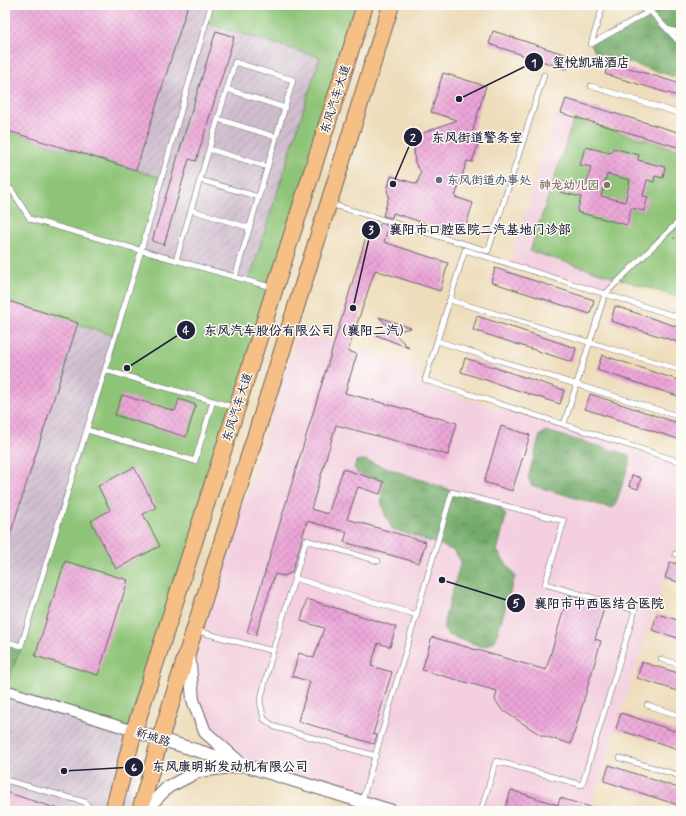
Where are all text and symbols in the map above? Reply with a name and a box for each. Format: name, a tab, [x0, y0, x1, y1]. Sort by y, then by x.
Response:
callout: 玺悦凯瑞酒店	[524, 50, 638, 75]
text: 玺悦凯瑞酒店	[552, 55, 630, 72]
text: 1	[531, 56, 537, 72]
street label: 东风汽车大道	[317, 63, 355, 136]
callout: 东风街道警务室	[403, 125, 530, 150]
text: 东风街道警务室	[431, 130, 523, 147]
text: 2	[410, 131, 416, 147]
place label: 东风街道办事处	[447, 173, 531, 189]
marker: 东风街道办事处	[434, 175, 444, 185]
place label: 神龙幼儿园	[539, 178, 599, 194]
marker: 神龙幼儿园	[602, 180, 612, 190]
callout: 襄阳市口腔医院二汽基地门诊部	[361, 217, 579, 242]
text: 襄阳市口腔医院二汽基地门诊部	[389, 222, 571, 239]
text: 3	[368, 223, 374, 239]
callout: 东风汽车股份有限公司（襄阳二汽）	[176, 318, 420, 343]
text: 4	[183, 323, 190, 339]
text: 东风汽车股份有限公司（襄阳二汽）	[204, 323, 412, 340]
street label: 东风汽车大道	[219, 371, 257, 444]
callout: 襄阳市中西医结合医院	[506, 591, 672, 616]
text: 5	[512, 596, 520, 612]
text: 襄阳市中西医结合医院	[534, 596, 664, 613]
street label: 新城路	[133, 725, 172, 751]
callout: 东风康明斯发动机有限公司	[124, 754, 316, 779]
text: 东风康明斯发动机有限公司	[152, 759, 308, 776]
text: 6	[131, 760, 137, 776]

